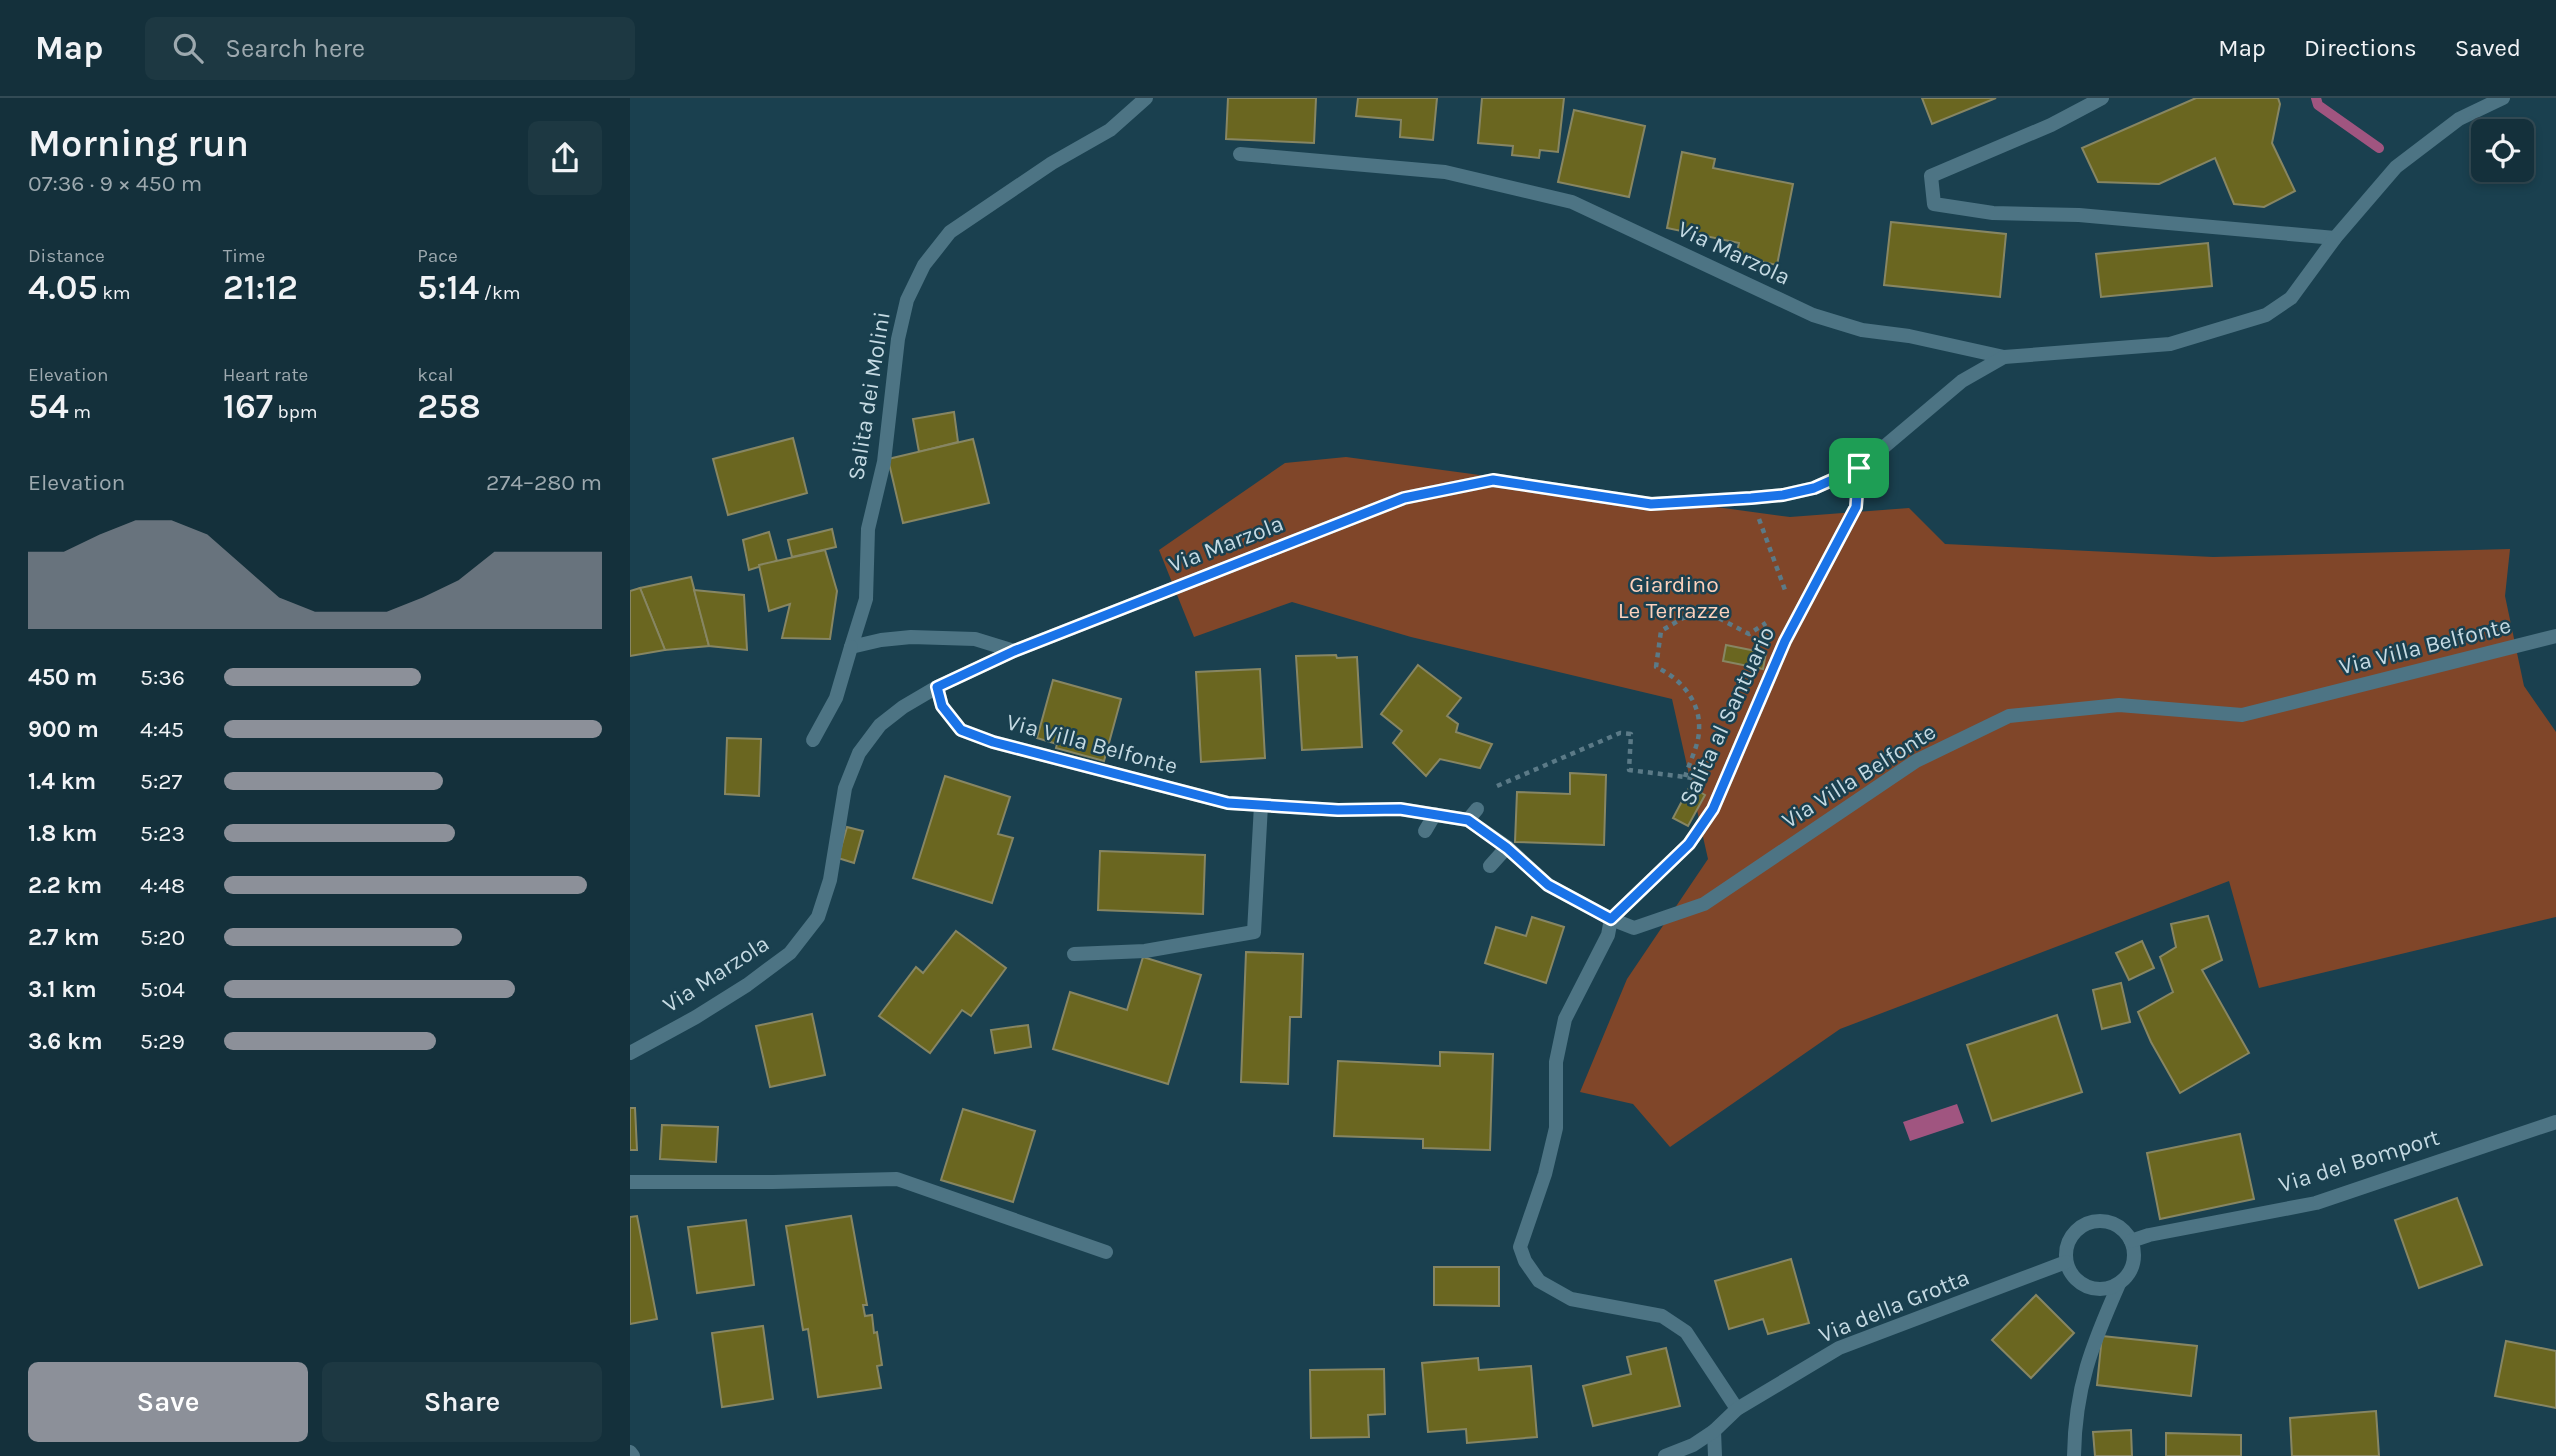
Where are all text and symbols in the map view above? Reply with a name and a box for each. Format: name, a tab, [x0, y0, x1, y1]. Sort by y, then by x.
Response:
search box	[145, 17, 635, 80]
text: Map	[35, 29, 103, 67]
icon: search	[169, 29, 207, 67]
text: Search here	[225, 33, 365, 64]
text: Map	[2218, 34, 2266, 62]
text: Directions	[2304, 34, 2417, 62]
text: Saved	[2455, 34, 2521, 62]
map controls	[2471, 119, 2534, 182]
button: locate	[2471, 119, 2534, 182]
text: Morning run	[28, 121, 249, 166]
button: share	[528, 121, 602, 195]
text: 07:36 · 9 × 450 m	[28, 170, 202, 197]
street label: Via Marzola	[1673, 215, 1795, 291]
text: Distance	[28, 245, 105, 267]
text: Time	[223, 245, 265, 267]
text: Pace	[417, 245, 458, 267]
text: 4.05	[28, 267, 98, 308]
text: 21:12	[223, 267, 298, 308]
text: 5:14	[417, 267, 479, 308]
text: km	[98, 282, 131, 304]
text: /km	[479, 282, 521, 304]
street label: Salita dei Molini	[842, 310, 896, 482]
text: Elevation	[28, 364, 108, 386]
text: Heart rate	[223, 364, 308, 386]
text: kcal	[417, 364, 454, 386]
text: 54	[28, 386, 69, 427]
text: 167	[223, 386, 273, 427]
text: 258	[417, 386, 481, 427]
text: m	[69, 401, 91, 423]
text: bpm	[273, 401, 318, 423]
pin	[1829, 438, 1889, 498]
icon: arrive	[1840, 449, 1878, 487]
text: Elevation	[28, 469, 125, 496]
text: 274–280 m	[486, 469, 602, 496]
street label: Via Marzola	[1165, 510, 1287, 578]
park label: Giardino Le Terrazze	[1618, 571, 1730, 624]
street label: Via Villa Belfonte	[2336, 612, 2514, 680]
street label: Salita al Santuario	[1674, 622, 1780, 810]
text: 450 m	[28, 664, 97, 691]
text: 5:36	[140, 664, 185, 691]
street label: Via Villa Belfonte	[1003, 708, 1181, 780]
text: 900 m	[28, 716, 99, 743]
text: 4:45	[140, 716, 184, 743]
street label: Via Villa Belfonte	[1777, 718, 1941, 834]
text: 1.4 km	[28, 768, 96, 795]
text: 5:27	[140, 768, 182, 795]
text: 1.8 km	[28, 820, 97, 847]
text: 5:23	[140, 820, 185, 847]
text: 2.2 km	[28, 872, 102, 899]
text: 4:48	[140, 872, 185, 899]
text: 2.7 km	[28, 924, 100, 951]
text: 5:20	[140, 924, 185, 951]
street label: Via Marzola	[658, 930, 774, 1018]
text: 3.1 km	[28, 976, 97, 1003]
text: 5:04	[140, 976, 185, 1003]
text: 3.6 km	[28, 1028, 102, 1055]
text: 5:29	[140, 1028, 185, 1055]
street label: Via del Bomport	[2275, 1124, 2443, 1198]
street label: Via della Grotta	[1815, 1264, 1973, 1348]
button: Save	[28, 1362, 308, 1442]
button: Share	[322, 1362, 602, 1442]

